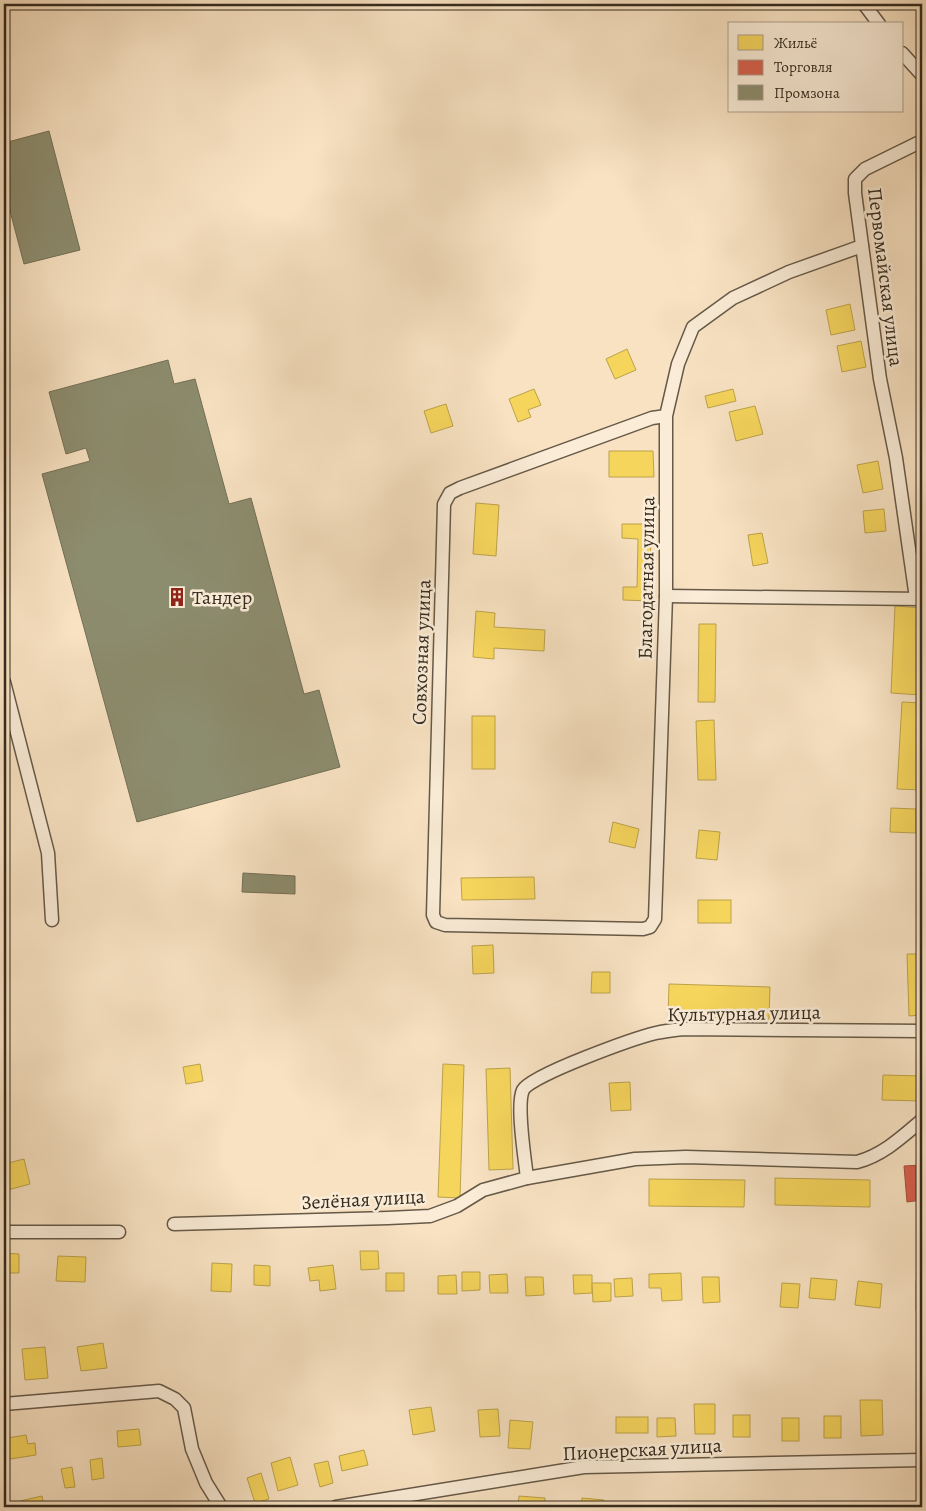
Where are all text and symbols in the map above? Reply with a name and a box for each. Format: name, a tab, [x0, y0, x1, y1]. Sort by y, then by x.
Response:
legend	[728, 22, 904, 112]
text: Жильё	[774, 33, 817, 53]
text: Торговля	[774, 57, 832, 77]
text: Промзона	[774, 83, 840, 103]
street label: Первомайская улица	[861, 186, 910, 369]
street label: Благодатная улица	[632, 496, 661, 660]
street label: Совхозная улица	[405, 578, 438, 725]
place label: Тандер	[192, 584, 252, 611]
building icon: Тандер	[166, 586, 188, 608]
street label: Культурная улица	[667, 999, 822, 1028]
street label: Зелёная улица	[300, 1183, 426, 1216]
street label: Пионерская улица	[562, 1432, 723, 1467]

